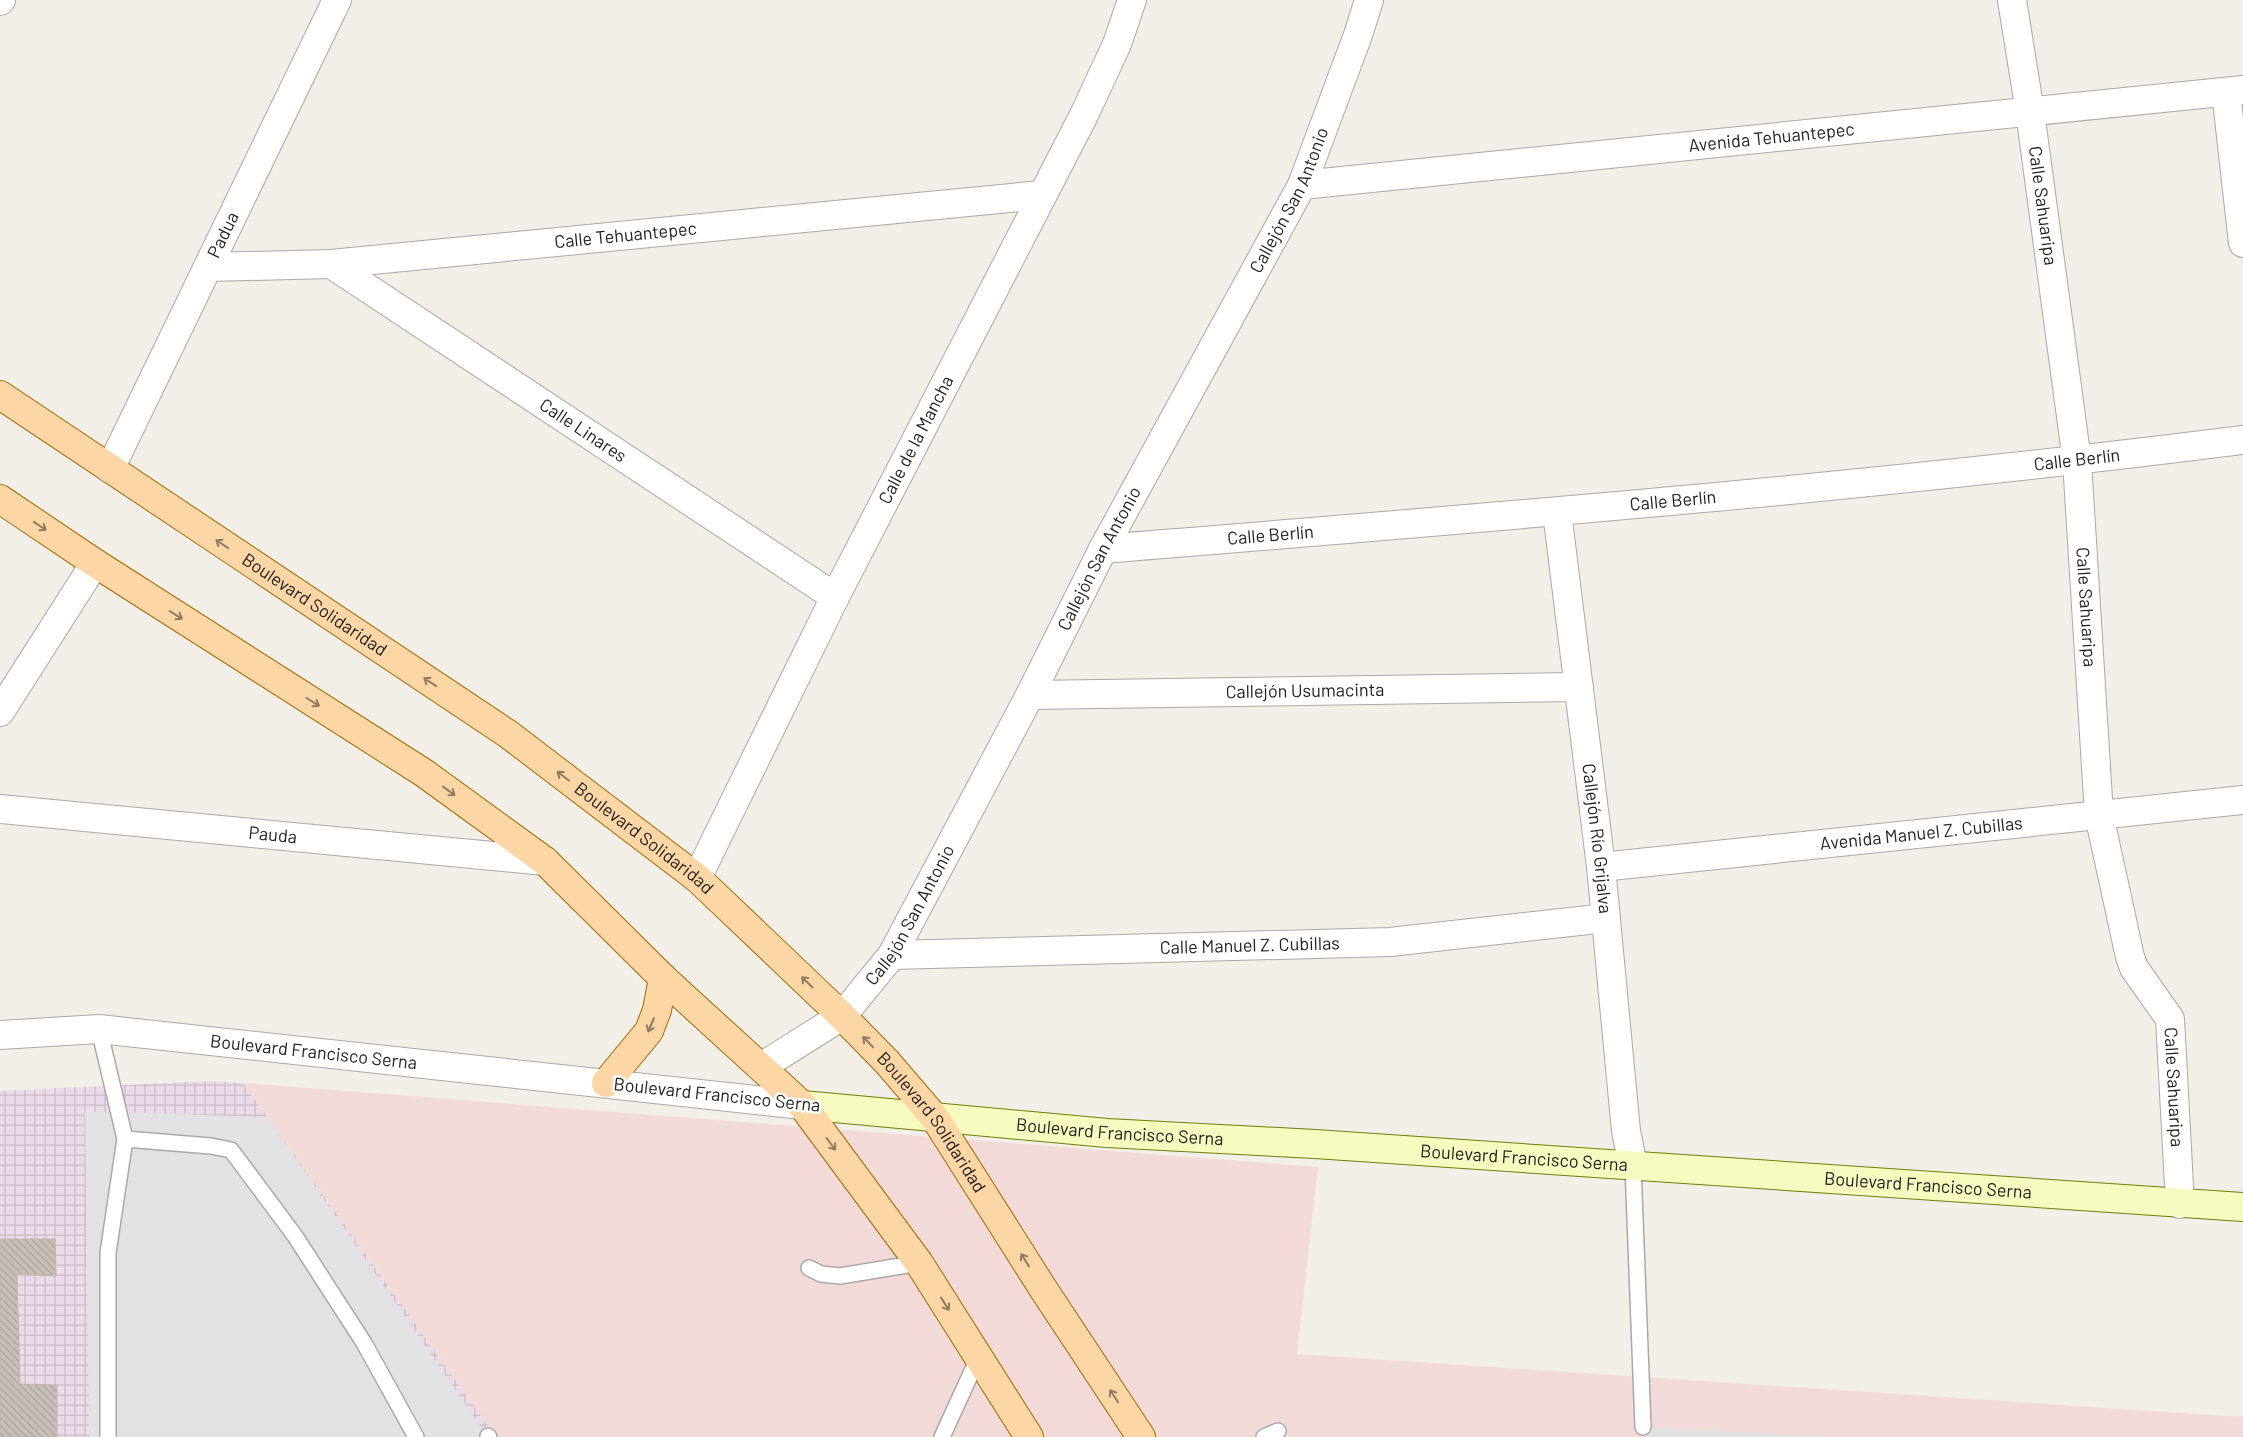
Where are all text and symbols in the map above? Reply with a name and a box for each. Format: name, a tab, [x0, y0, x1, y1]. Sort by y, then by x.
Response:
street label: Avenida Tehuantepec	[1687, 117, 1856, 156]
street label: Callejón San Antonio	[1244, 124, 1333, 276]
street label: Calle Sahuaripa	[2025, 145, 2063, 267]
street label: Padua	[202, 208, 243, 261]
street label: Calle Tehuantepec	[553, 217, 698, 252]
street label: Calle de la Mancha	[873, 371, 958, 507]
street label: Calle Linares	[536, 393, 631, 466]
street label: Calle Berlín	[2033, 443, 2121, 475]
street label: Callejón San Antonio	[1052, 482, 1145, 634]
street label: Calle Berlín	[1629, 485, 1717, 515]
street label: Calle Berlín	[1226, 520, 1314, 549]
one-way arrow	[33, 521, 47, 531]
one-way arrow	[216, 538, 230, 548]
street label: Calle Sahuaripa	[2072, 546, 2102, 668]
street label: Boulevard Solidaridad	[238, 548, 392, 660]
one-way arrow	[169, 610, 183, 620]
one-way arrow	[424, 677, 438, 687]
street label: Callejón Usumacinta	[1225, 678, 1385, 702]
one-way arrow	[306, 698, 320, 708]
street label: Callejón Río Grijalva	[1578, 762, 1617, 915]
one-way arrow	[557, 770, 570, 781]
street label: Boulevard Solidaridad	[571, 777, 719, 898]
one-way arrow	[442, 786, 456, 796]
street label: Avenida Manuel Z. Cubillas	[1819, 811, 2024, 854]
street label: Pauda	[248, 821, 298, 847]
street label: Callejón San Antonio	[860, 841, 958, 989]
street label: Calle Manuel Z. Cubillas	[1160, 931, 1340, 958]
one-way arrow	[801, 976, 813, 988]
one-way arrow	[646, 1017, 656, 1032]
street label: Calle Sahuaripa	[2160, 1027, 2189, 1148]
street label: Boulevard Francisco Serna	[209, 1029, 418, 1073]
one-way arrow	[862, 1036, 874, 1048]
street label: Boulevard Solidaridad	[873, 1047, 991, 1196]
street label: Boulevard Francisco Serna	[613, 1072, 822, 1116]
street label: Boulevard Francisco Serna	[1015, 1113, 1224, 1149]
one-way arrow	[826, 1137, 837, 1150]
street label: Boulevard Francisco Serna	[1419, 1139, 1629, 1175]
street label: Boulevard Francisco Serna	[1824, 1167, 2033, 1203]
one-way arrow	[1020, 1254, 1030, 1268]
one-way arrow	[940, 1297, 950, 1311]
one-way arrow	[1109, 1390, 1119, 1404]

